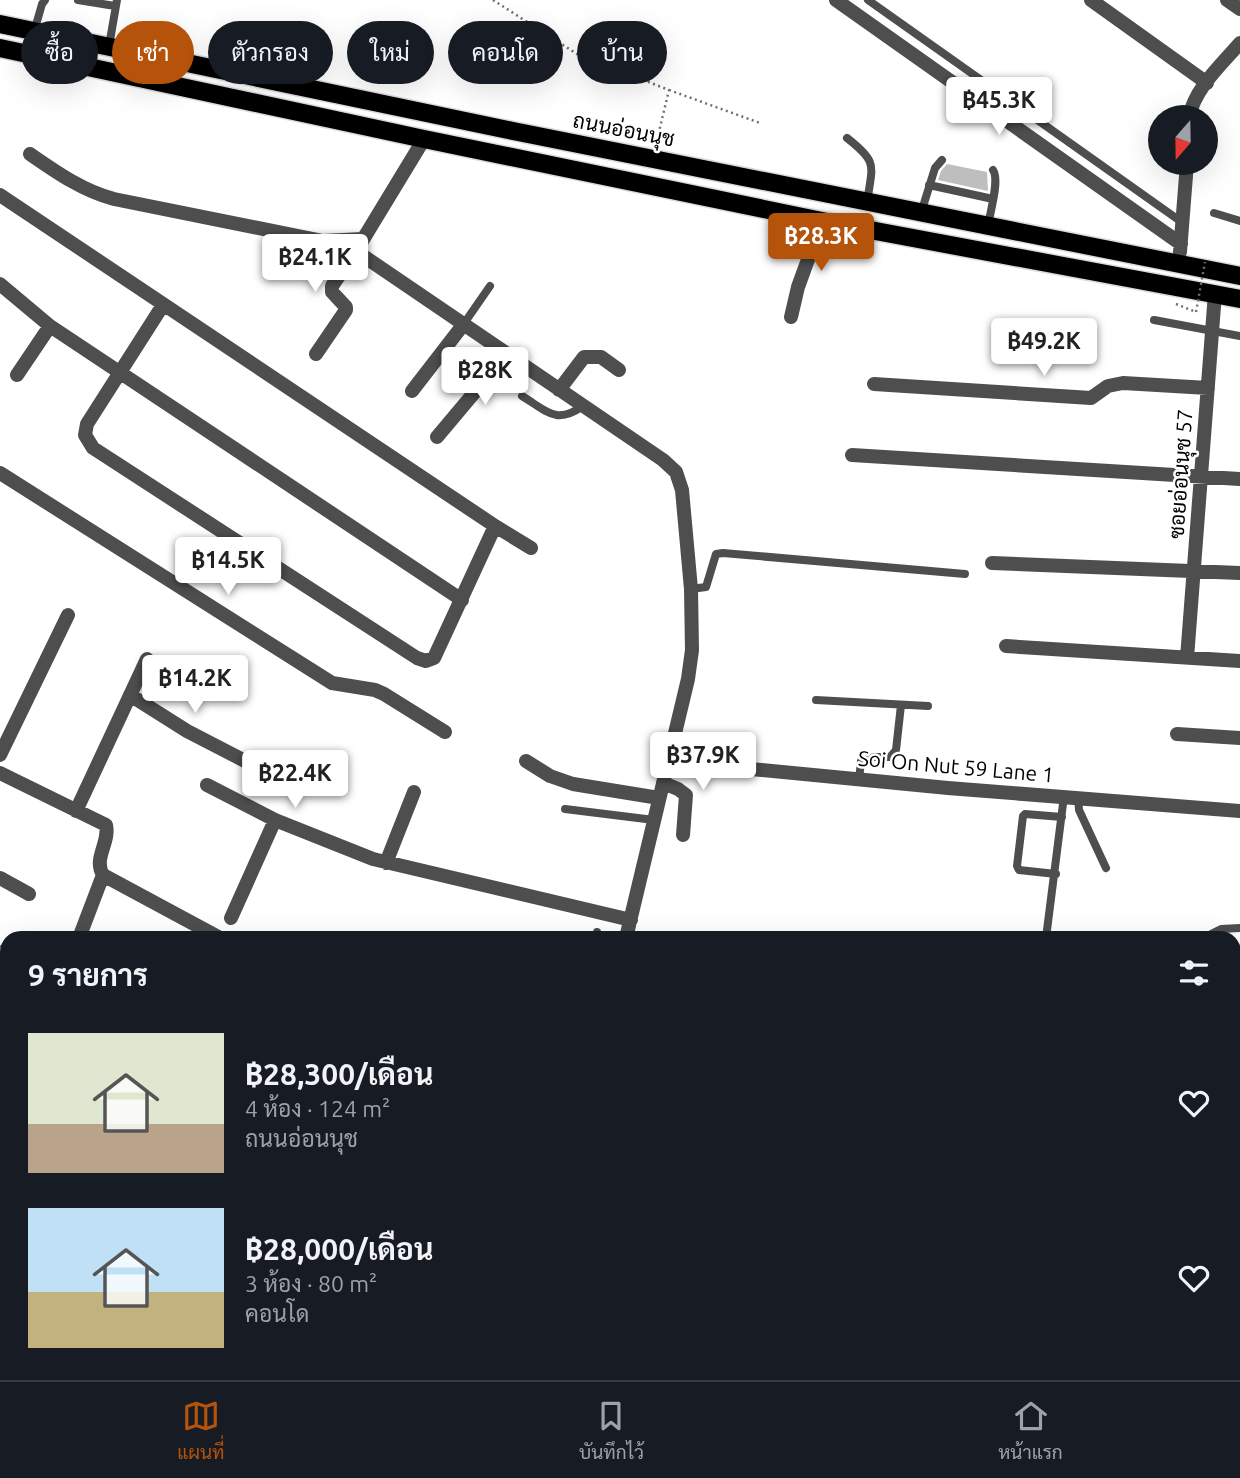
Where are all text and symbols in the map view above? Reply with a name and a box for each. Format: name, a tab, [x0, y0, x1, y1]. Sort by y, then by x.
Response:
chip: ซื้อ	[21, 21, 98, 84]
chip: เช่า	[112, 21, 194, 84]
chip: ตัวกรอง	[208, 21, 333, 84]
chip: ใหม่	[347, 21, 434, 84]
chip: คอนโด	[448, 21, 563, 84]
chip: บ้าน	[577, 21, 667, 84]
pin: ฿45.3K	[942, 78, 1056, 137]
text: ฿45.3K	[962, 87, 1036, 112]
north arrow	[1148, 105, 1218, 175]
map controls	[1148, 105, 1218, 175]
street label: ถนนอ่อนนุช	[571, 107, 677, 154]
pin: ฿28.3K	[764, 214, 878, 273]
text: ฿28.3K	[784, 223, 858, 248]
pin: ฿24.1K	[258, 234, 372, 294]
text: ฿24.1K	[278, 244, 352, 269]
pin: ฿49.2K	[987, 318, 1101, 378]
text: ฿49.2K	[1007, 328, 1081, 353]
pin: ฿28K	[444, 348, 526, 407]
text: ฿28K	[457, 357, 513, 382]
street label: ซอยอ่อนนุช 57	[1163, 408, 1199, 540]
pin: ฿14.5K	[171, 538, 285, 597]
text: ฿14.5K	[191, 547, 265, 572]
pin: ฿14.2K	[138, 656, 252, 715]
text: ฿14.2K	[158, 665, 232, 690]
pin: ฿37.9K	[646, 732, 760, 792]
text: ฿37.9K	[666, 742, 740, 767]
street label: Soi On Nut 59 Lane 1	[857, 745, 1055, 787]
pin: ฿22.4K	[238, 750, 352, 810]
text: ฿22.4K	[258, 760, 332, 785]
icon: filters	[1175, 954, 1213, 992]
text: 9 รายการ	[28, 958, 148, 992]
text: ฿28,300/เดือน	[245, 1057, 433, 1091]
icon: home	[84, 1061, 168, 1145]
icon: heart	[1175, 1084, 1213, 1122]
text: 4 ห้อง · 124 m²	[245, 1096, 390, 1121]
text: ถนนอ่อนนุช	[245, 1126, 358, 1151]
text: ฿28,000/เดือน	[245, 1232, 433, 1266]
icon: home	[84, 1236, 168, 1320]
icon: heart	[1175, 1259, 1213, 1297]
text: 3 ห้อง · 80 m²	[245, 1271, 377, 1296]
text: คอนโด	[245, 1301, 309, 1326]
tab: แผนที่	[177, 1397, 225, 1463]
tab: บันทึกไว้	[579, 1397, 644, 1463]
tab: หน้าแรก	[998, 1397, 1063, 1463]

